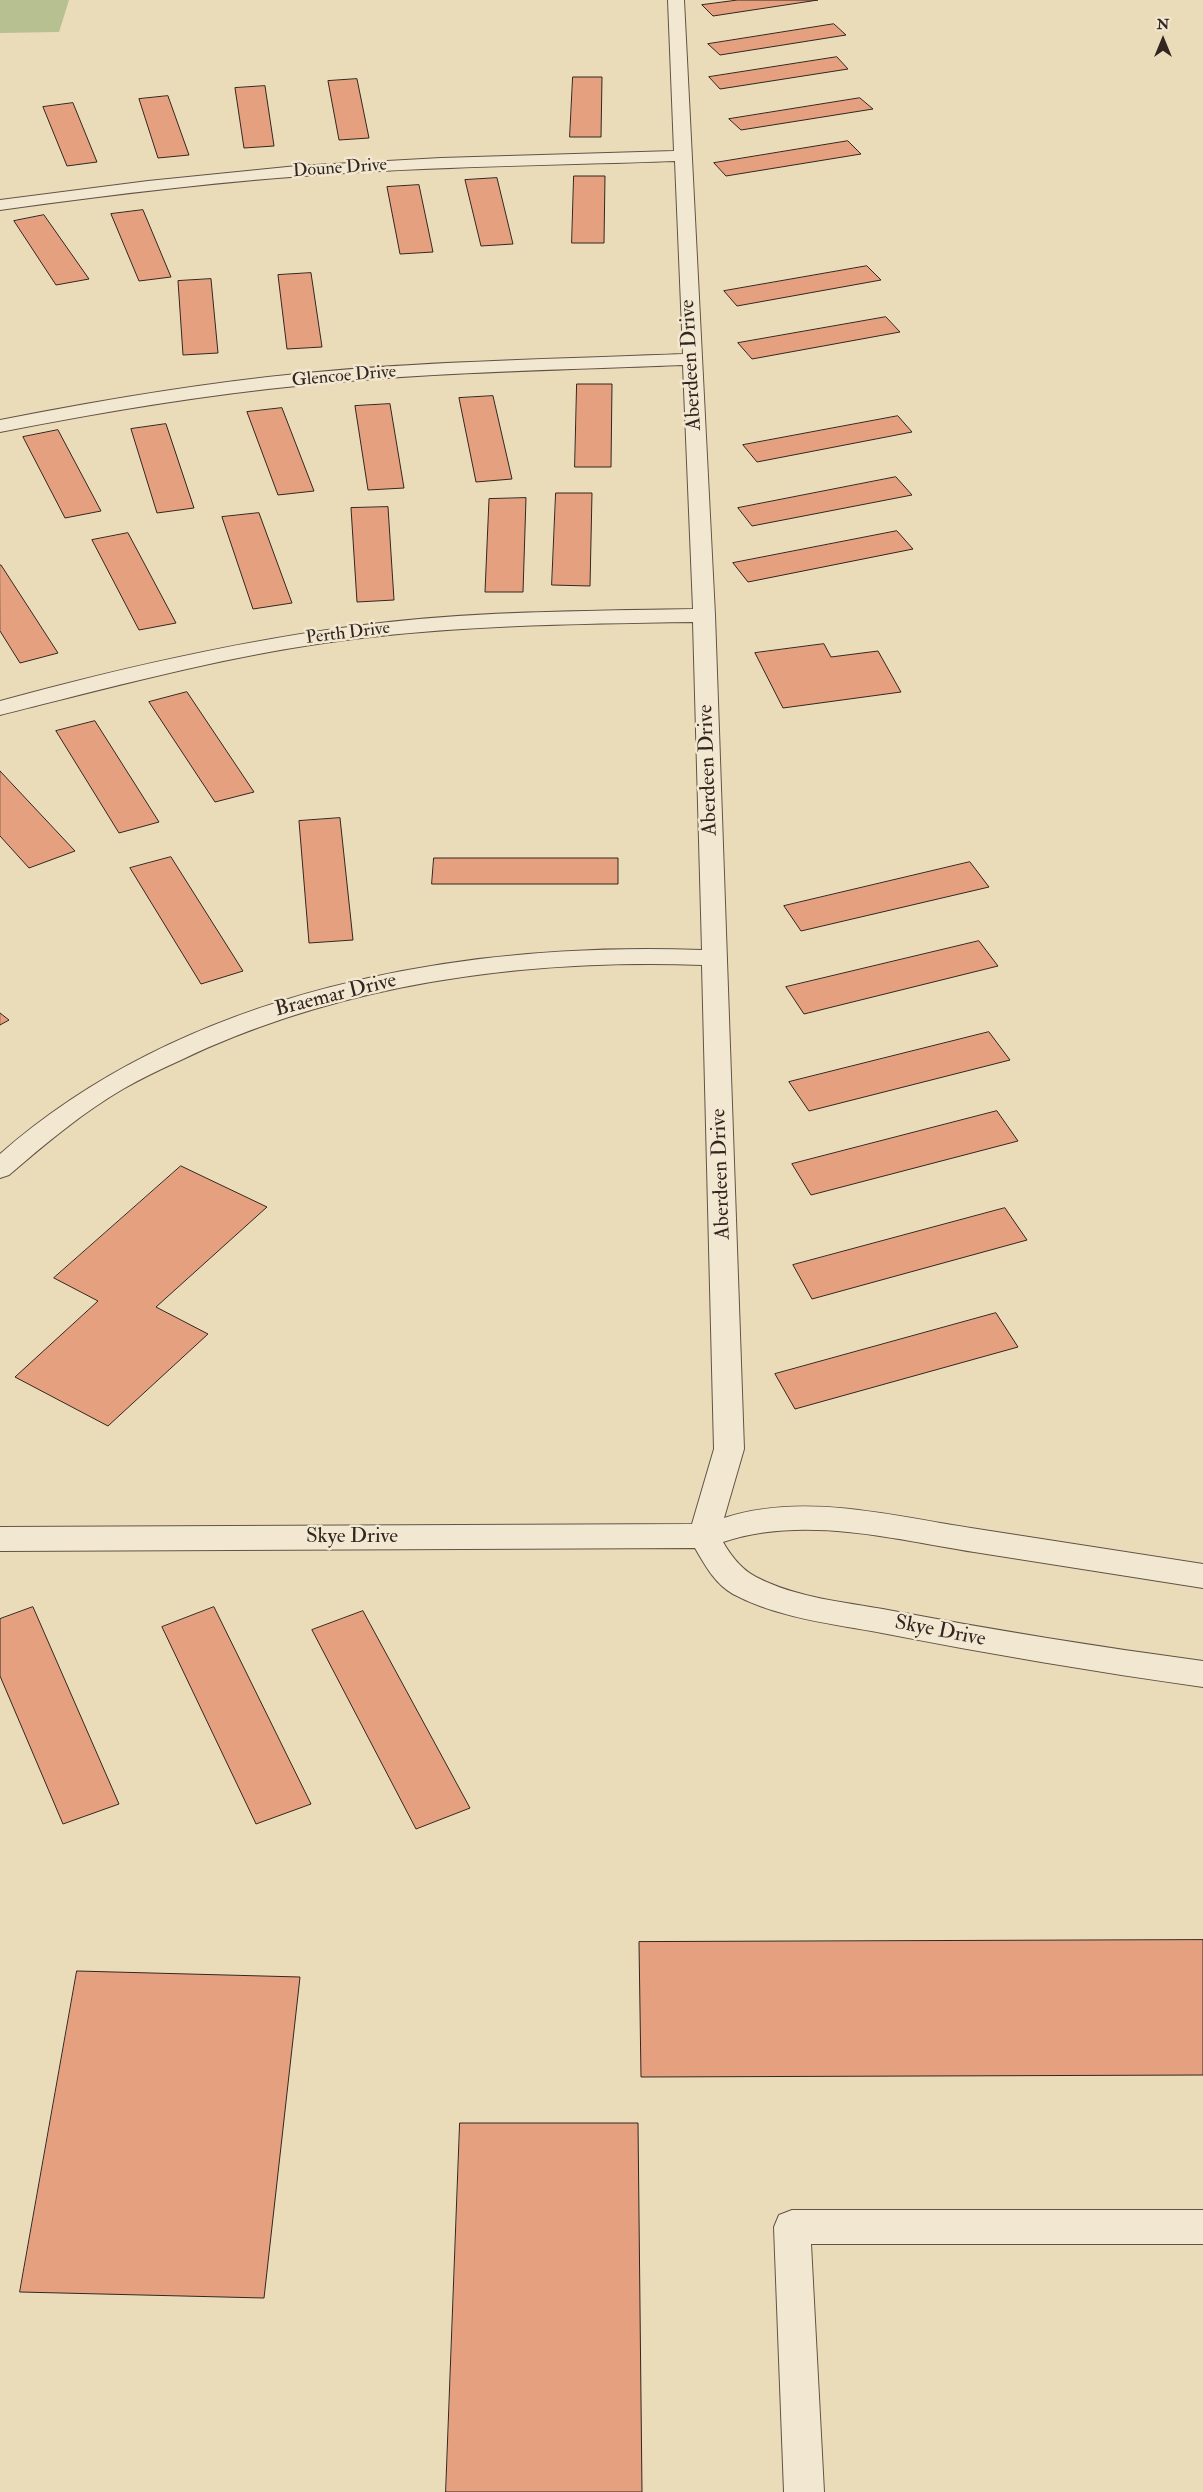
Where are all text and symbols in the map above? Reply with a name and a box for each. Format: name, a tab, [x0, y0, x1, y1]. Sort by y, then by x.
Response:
north arrow	[1138, 15, 1188, 65]
text: N	[1157, 16, 1169, 33]
street label: Doune Drive	[292, 155, 388, 183]
street label: Aberdeen Drive	[676, 299, 708, 431]
street label: Glencoe Drive	[291, 362, 397, 392]
street label: Perth Drive	[305, 618, 391, 650]
street label: Aberdeen Drive	[694, 704, 724, 836]
street label: Braemar Drive	[273, 969, 399, 1023]
street label: Aberdeen Drive	[707, 1108, 737, 1240]
street label: Skye Drive	[306, 1524, 398, 1550]
street label: Skye Drive	[892, 1611, 988, 1653]

